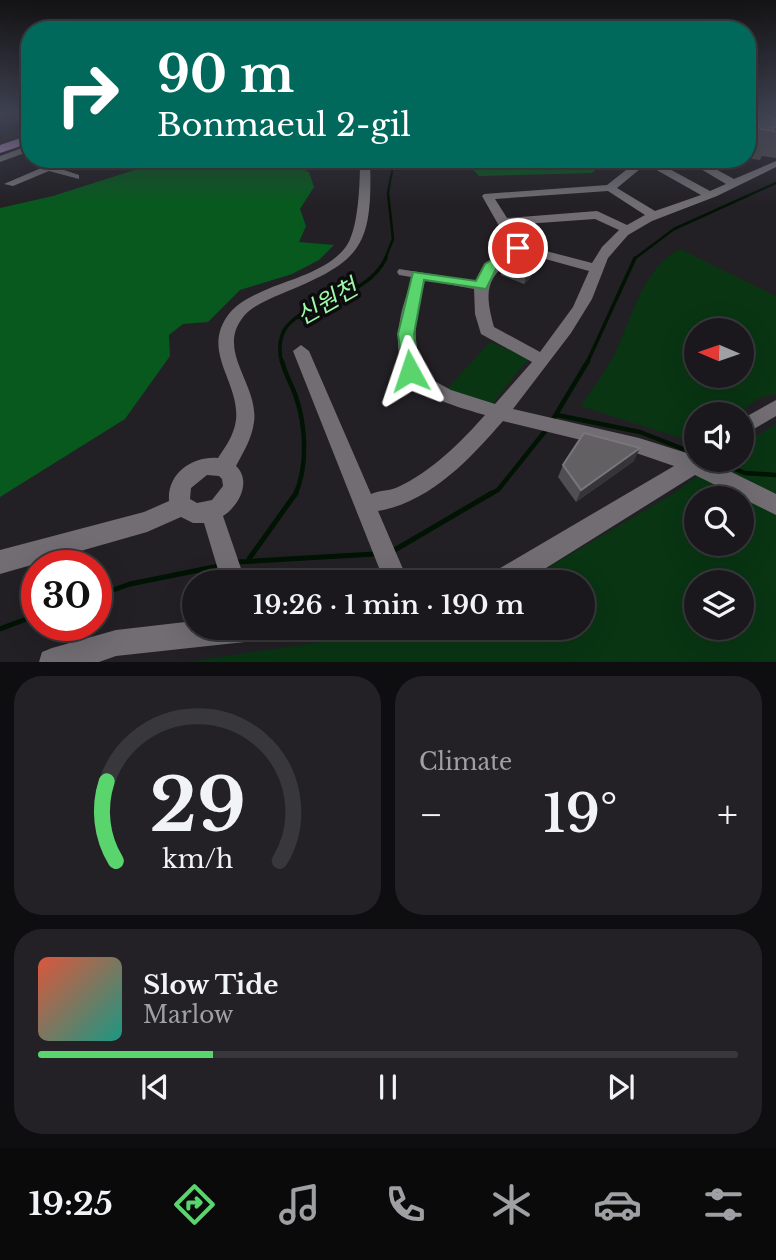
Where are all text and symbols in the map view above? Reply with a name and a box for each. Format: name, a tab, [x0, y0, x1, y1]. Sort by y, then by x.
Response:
text: 90 m	[157, 44, 294, 105]
icon: right	[42, 49, 133, 140]
text: Bonmaeul 2-gil	[157, 105, 411, 145]
pin	[488, 218, 548, 278]
icon: arrive	[499, 229, 537, 267]
water label: 신원천	[291, 271, 365, 331]
north arrow	[684, 318, 754, 388]
map controls	[684, 318, 754, 640]
position arrow	[373, 334, 447, 408]
button: sound	[684, 402, 754, 472]
button: search	[684, 486, 754, 556]
speed limit sign: 30	[21, 550, 112, 641]
button: layers	[684, 570, 754, 640]
text: 19:26 · 1 min · 190 m	[253, 589, 524, 621]
text: Climate	[419, 748, 512, 776]
text: 29	[149, 761, 246, 852]
text: 19°	[543, 782, 618, 846]
text: −	[419, 791, 443, 838]
text: +	[717, 791, 738, 838]
text: km/h	[162, 844, 233, 875]
text: Slow Tide	[143, 969, 279, 1001]
text: Marlow	[143, 1001, 233, 1029]
icon: previous	[136, 1068, 174, 1106]
icon: pause	[369, 1068, 407, 1106]
icon: next	[602, 1068, 640, 1106]
icon: directions	[170, 1180, 219, 1229]
icon: music	[275, 1180, 324, 1229]
icon: phone	[381, 1180, 430, 1229]
icon: climate	[487, 1180, 536, 1229]
icon: car	[593, 1180, 642, 1229]
icon: filters	[699, 1180, 748, 1229]
text: 19:25	[28, 1184, 113, 1224]

